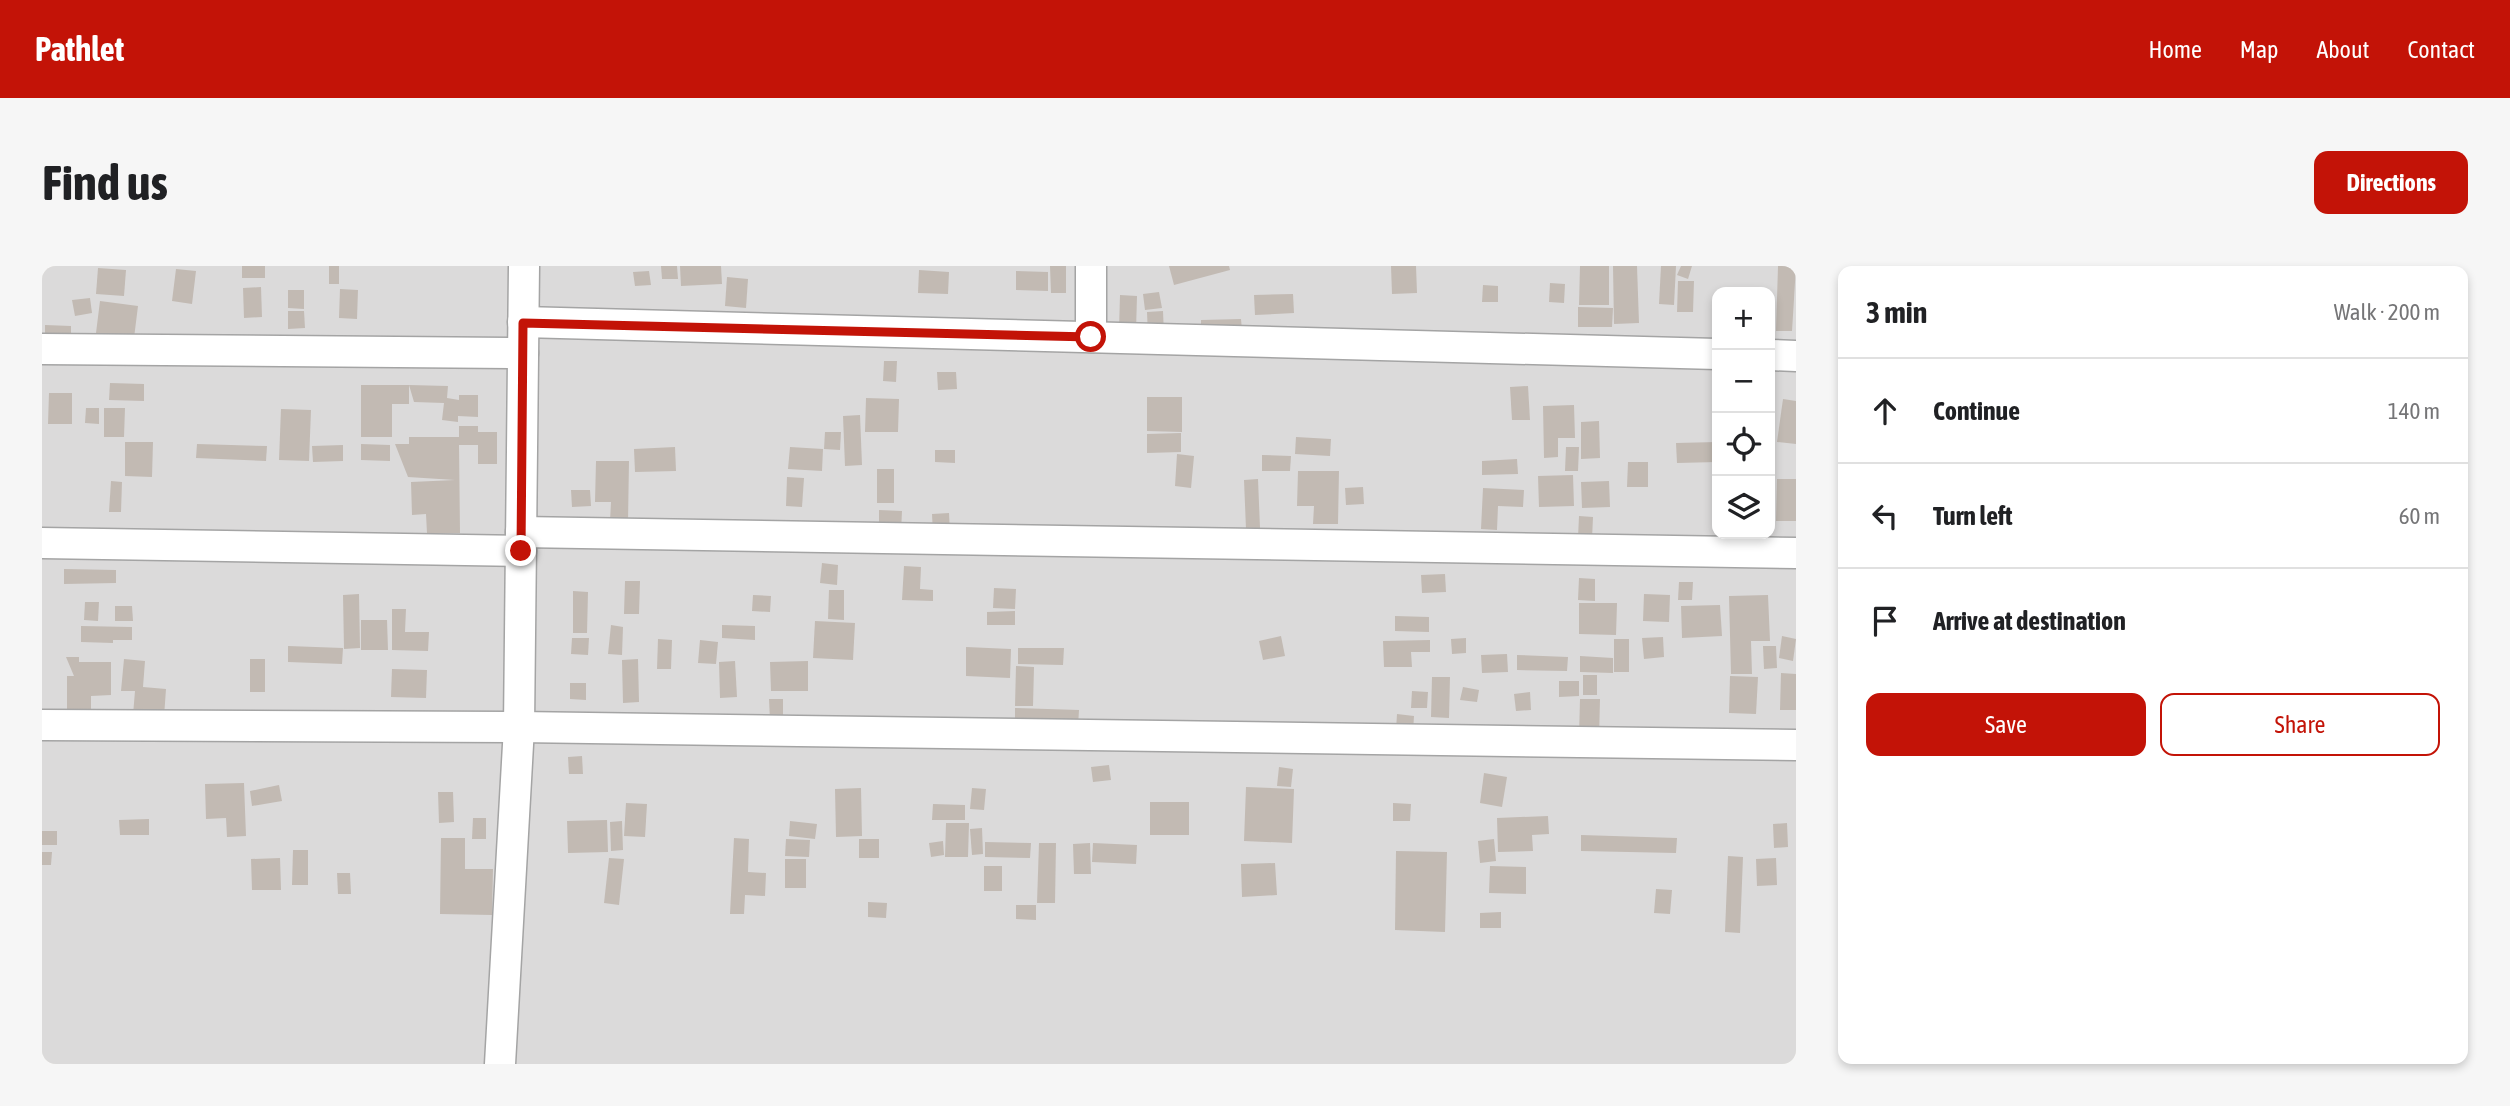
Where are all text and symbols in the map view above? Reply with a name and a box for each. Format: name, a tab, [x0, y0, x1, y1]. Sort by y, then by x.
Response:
text: Pathlet	[35, 30, 124, 68]
text: Home	[2148, 36, 2202, 63]
text: Map	[2240, 36, 2278, 63]
text: About	[2316, 36, 2369, 63]
text: Contact	[2407, 36, 2475, 63]
button: Directions	[2314, 151, 2468, 214]
text: Find us	[42, 154, 168, 210]
map controls	[1712, 287, 1775, 539]
button: +	[1712, 287, 1775, 350]
text: 3 min	[1866, 295, 1927, 329]
text: Walk · 200 m	[2334, 299, 2440, 325]
route start	[1075, 321, 1106, 352]
button: −	[1712, 350, 1775, 413]
icon: ahead	[1866, 392, 1904, 430]
text: Continue	[1933, 396, 2020, 426]
text: 140 m	[2388, 398, 2440, 424]
button: locate	[1712, 413, 1775, 476]
button: layers	[1712, 476, 1775, 539]
icon: left	[1866, 497, 1904, 535]
text: Turn left	[1933, 501, 2013, 531]
text: 60 m	[2399, 503, 2440, 529]
route end	[505, 535, 536, 566]
icon: arrive	[1866, 602, 1904, 640]
text: Arrive at destination	[1933, 606, 2126, 636]
button: Save	[1866, 693, 2146, 756]
button: Share	[2160, 693, 2440, 756]

